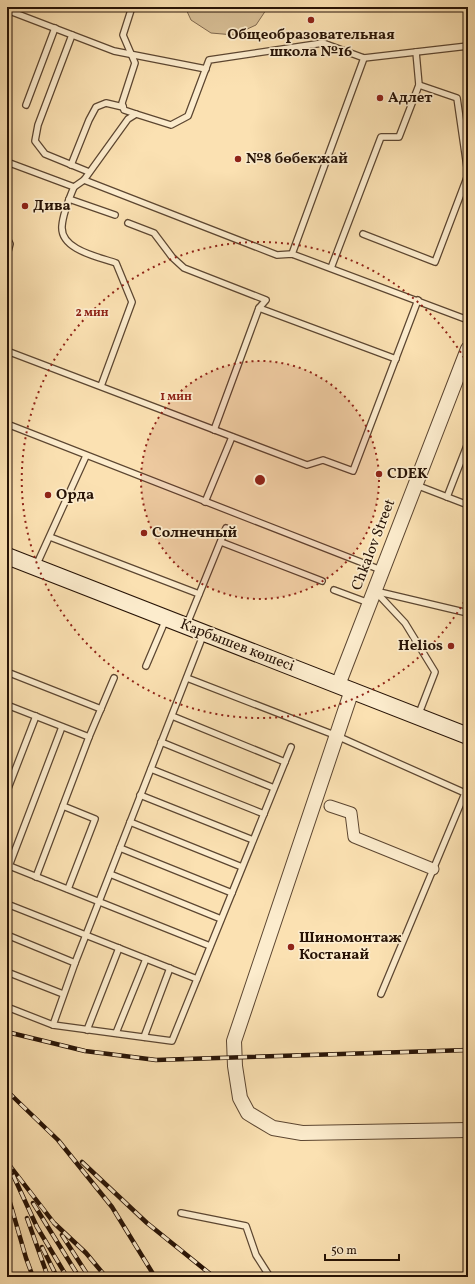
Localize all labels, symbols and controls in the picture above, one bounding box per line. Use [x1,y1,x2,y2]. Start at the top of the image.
marker: Общеобразовательная школа №16 [306,15,316,25]
place label: Общеобразовательная школа №16 [227,25,395,63]
place label: Адлет [388,88,433,109]
marker: Адлет [375,93,385,103]
place label: №8 бөбекжай [246,149,348,170]
marker: №8 бөбекжай [233,154,243,164]
place label: Дива [33,196,71,217]
marker: Дива [20,201,30,211]
text: 2 мин [75,305,109,321]
text: 1 мин [160,389,192,405]
place label: CDEK [387,464,428,485]
marker: CDEK [374,469,384,479]
centre of rings [253,473,267,487]
place label: Орда [56,485,94,506]
marker: Орда [43,490,53,500]
street label: Chkalov Street [347,496,401,594]
place label: Солнечный [152,523,237,544]
marker: Солнечный [139,528,149,538]
street label: Карбышев көшесі [177,615,297,677]
place label: Helios [398,636,443,657]
marker: Helios [446,641,456,651]
place label: Шиномонтаж Костанай [299,928,402,966]
marker: Шиномонтаж Костанай [286,942,296,952]
scale bar [325,1236,399,1262]
text: 50 m [331,1243,357,1259]

